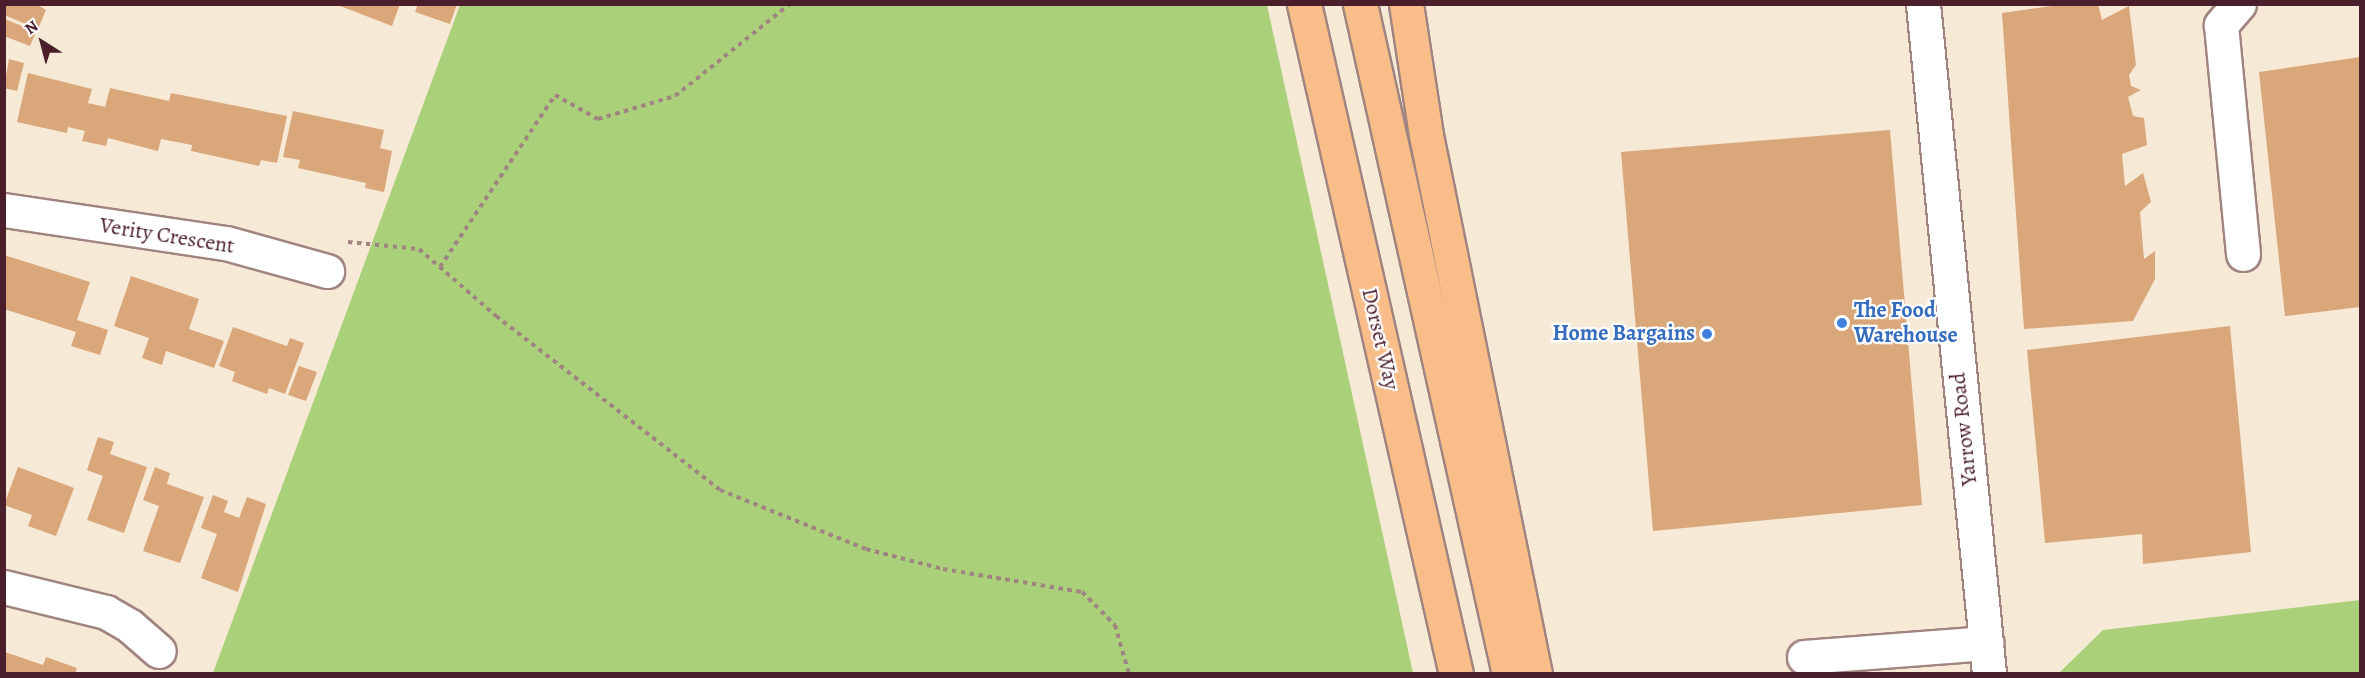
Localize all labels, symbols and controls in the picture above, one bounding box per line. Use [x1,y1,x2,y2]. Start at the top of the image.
north arrow [12,12,72,72]
text: N [20,15,43,40]
street label: Verity Crescent [98,212,236,260]
street label: Dorset Way [1355,286,1405,392]
place label: The Food Warehouse [1854,297,1958,348]
marker: The Food Warehouse [1835,316,1849,330]
place label: Home Bargains [1552,321,1695,347]
marker: Home Bargains [1700,327,1714,341]
street label: Yarrow Road [1945,371,1983,487]

